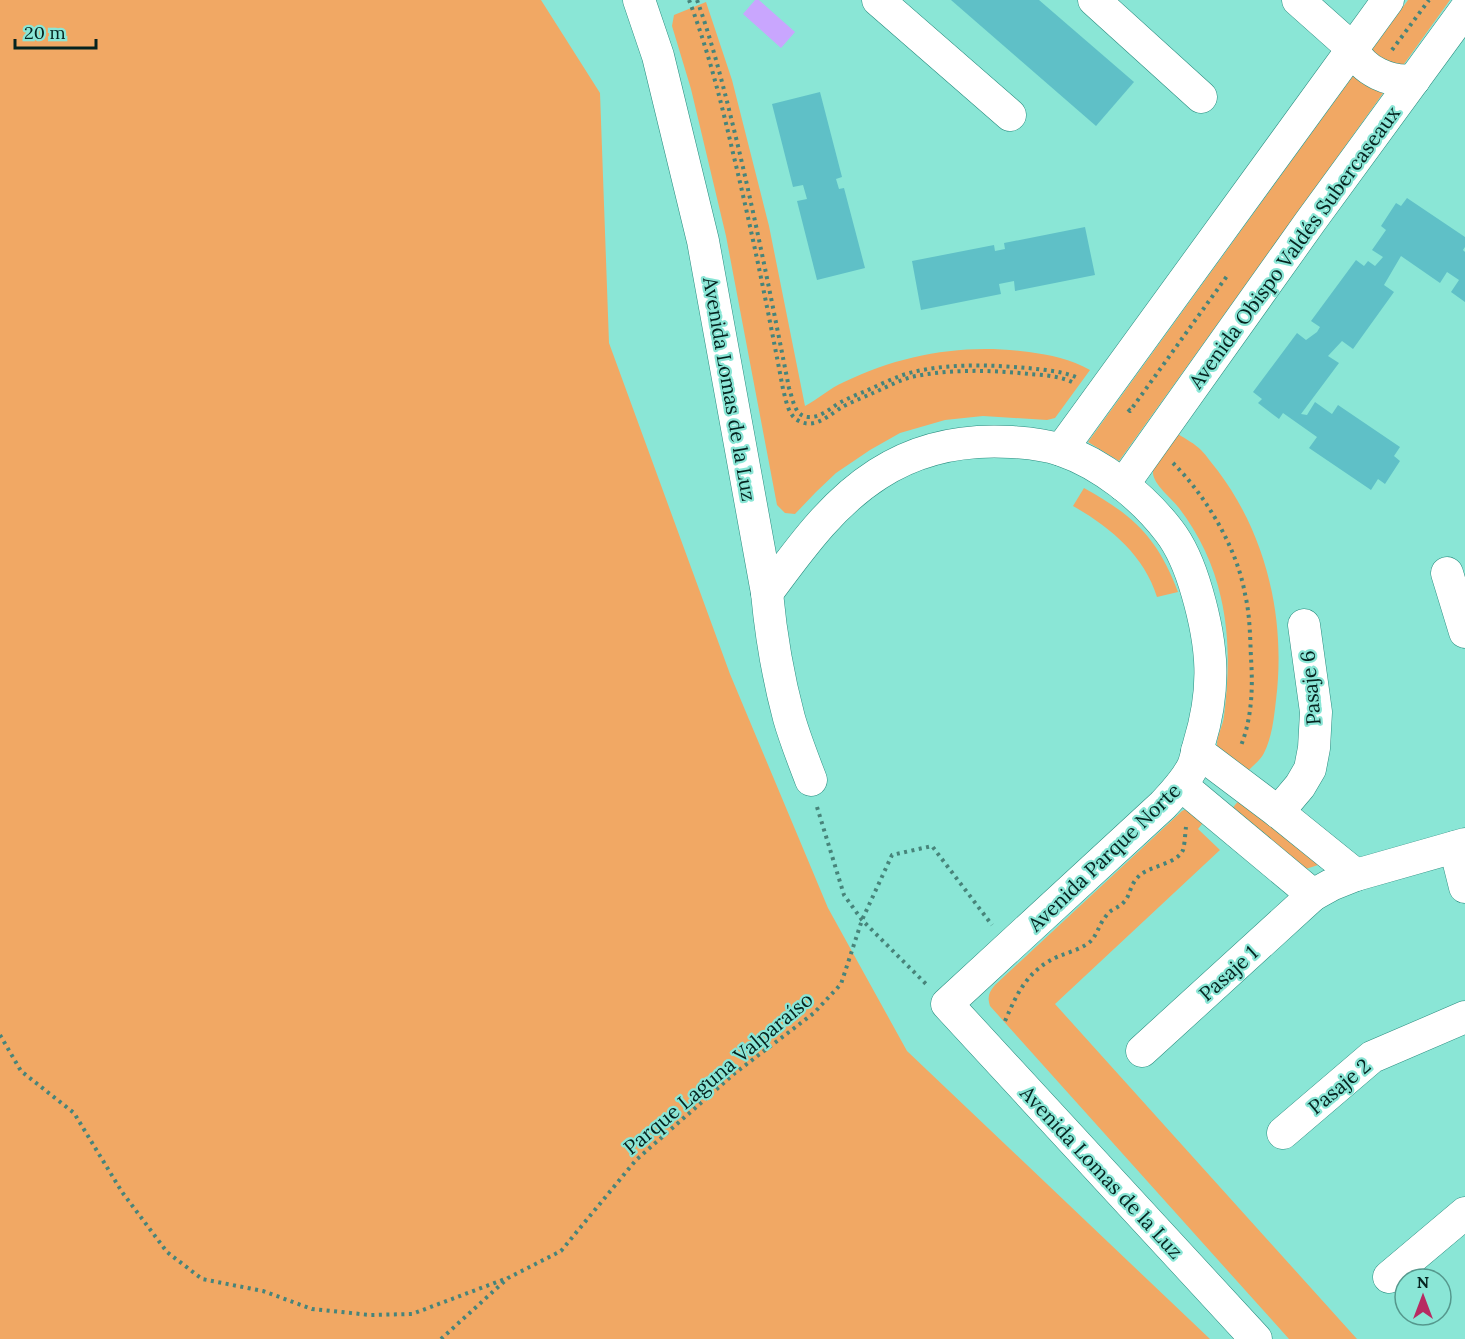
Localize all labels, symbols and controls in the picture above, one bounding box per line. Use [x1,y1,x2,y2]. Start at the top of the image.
scale bar [15,12,96,50]
text: 20 m [24,21,66,44]
street label: Avenida Obispo Valdés Subercaseaux [1182,101,1405,394]
street label: Avenida Lomas de la Luz [698,274,762,503]
street label: Pasaje 6 [1294,650,1326,726]
street label: Avenida Parque Norte [1022,777,1186,937]
street label: Pasaje 1 [1193,940,1263,1006]
street label: Parque Laguna Valparaíso [618,986,818,1160]
street label: Pasaje 2 [1303,1053,1375,1119]
street label: Avenida Lomas de la Luz [1015,1080,1189,1264]
north arrow [1393,1267,1453,1327]
text: N [1417,1272,1429,1292]

